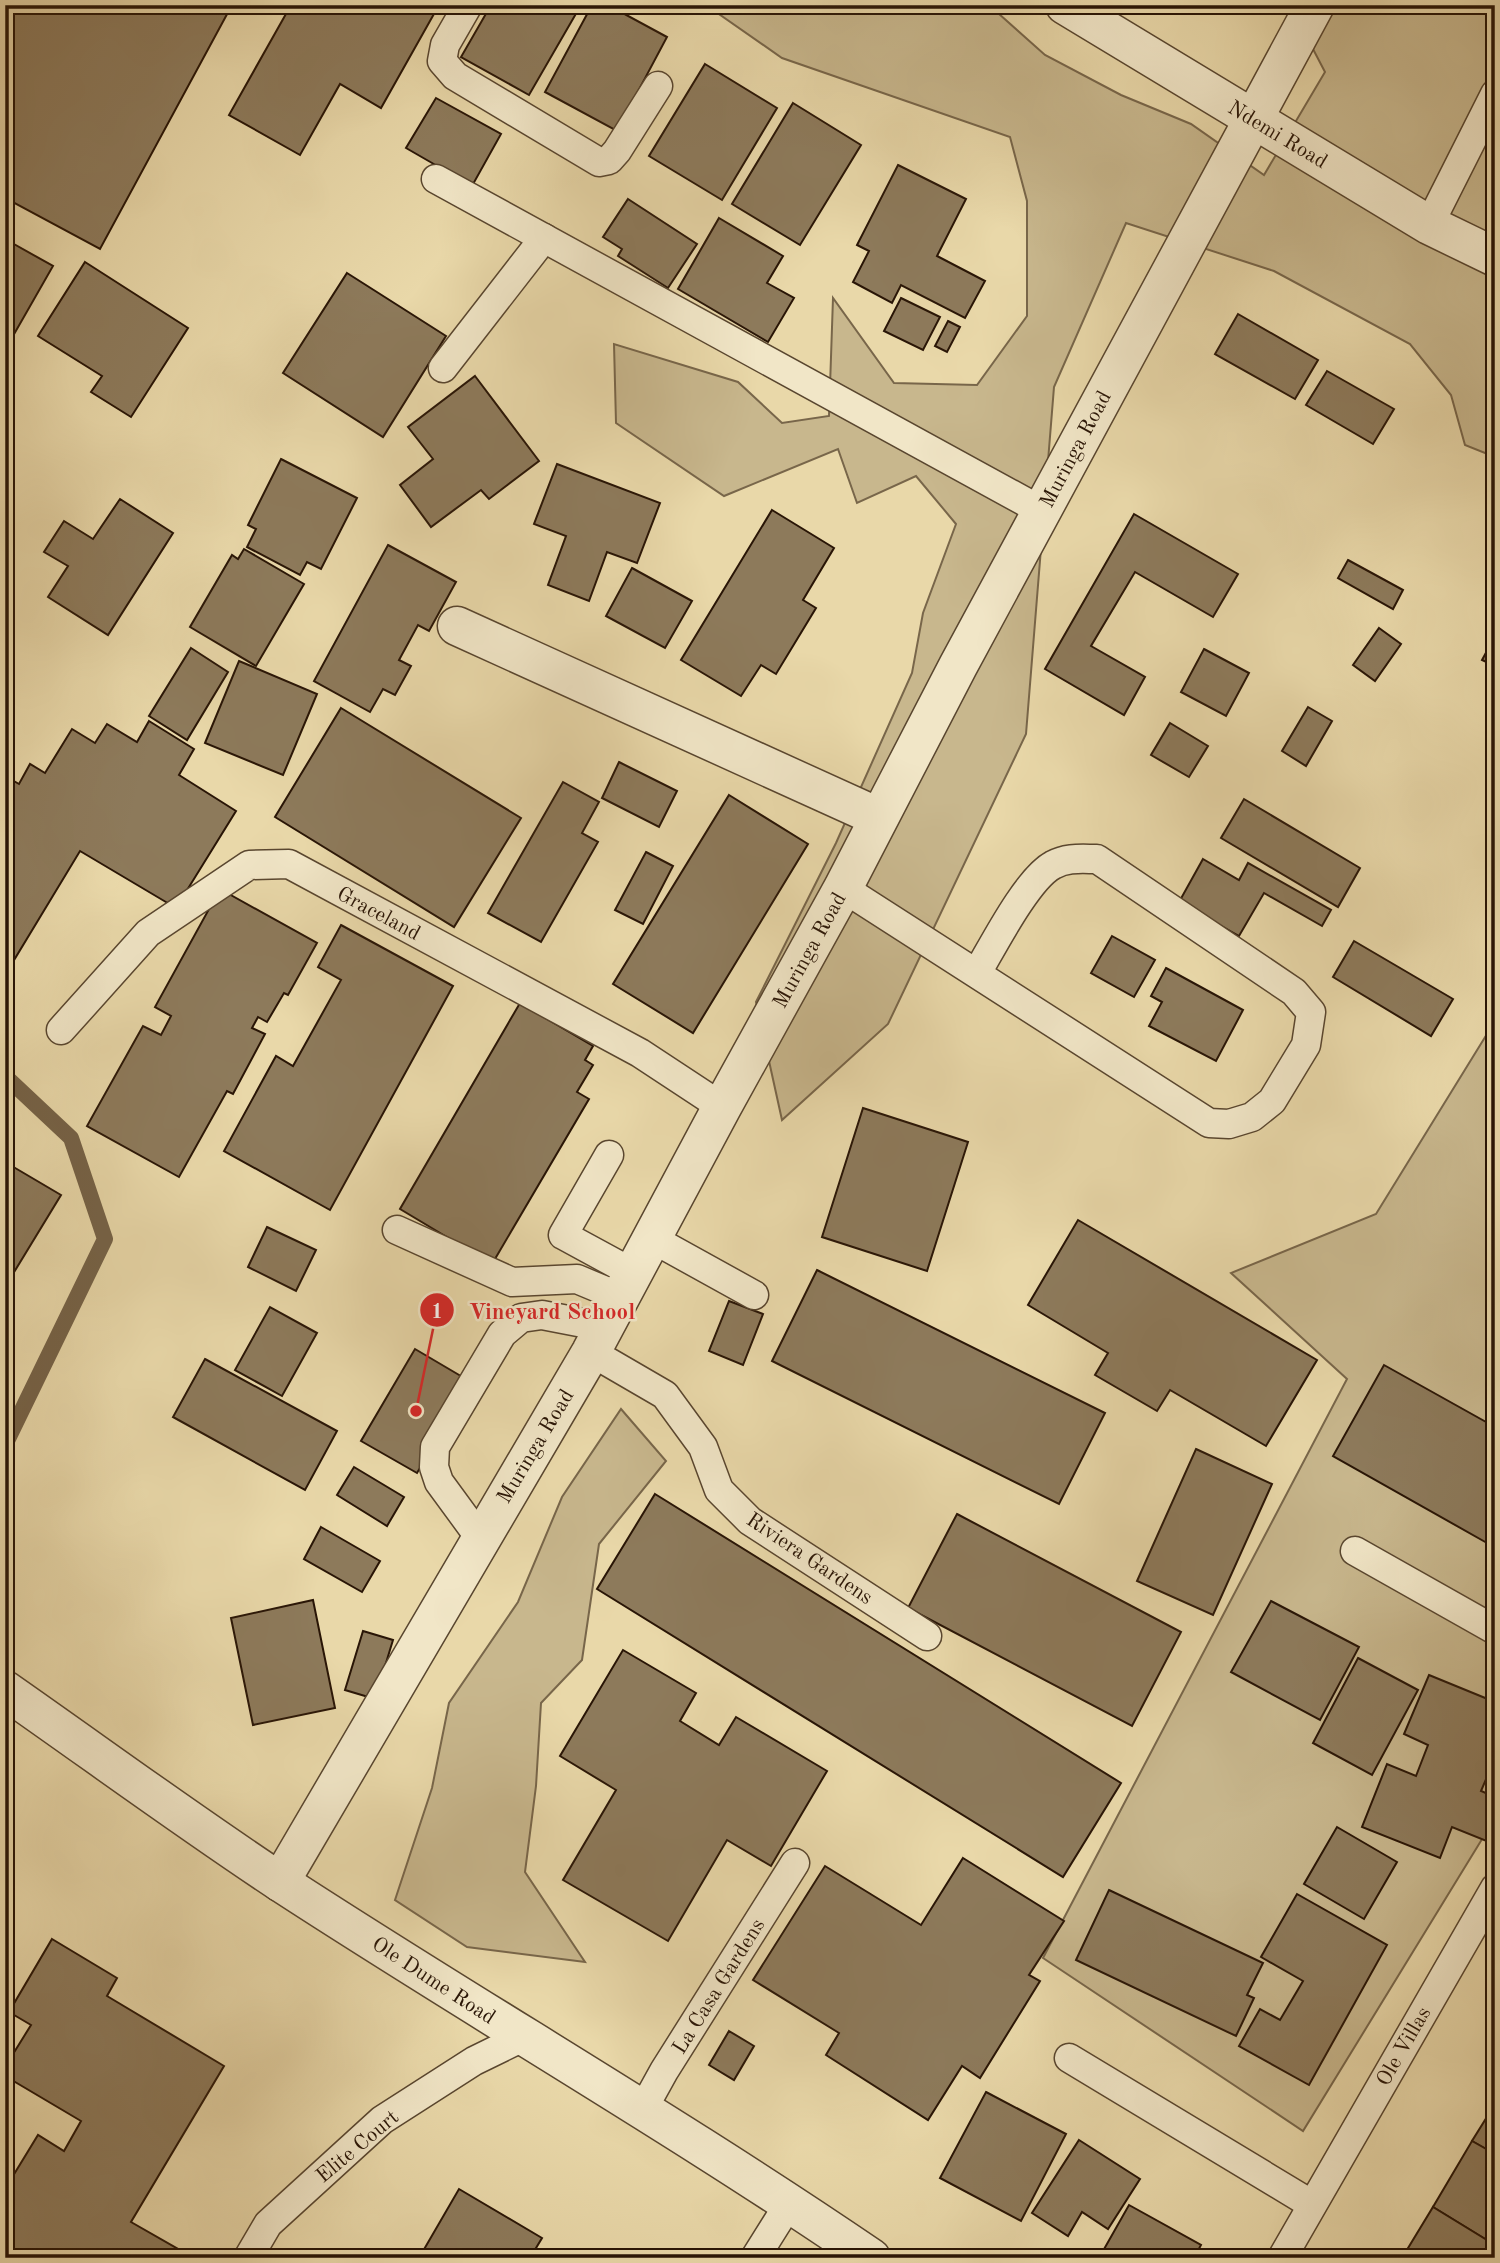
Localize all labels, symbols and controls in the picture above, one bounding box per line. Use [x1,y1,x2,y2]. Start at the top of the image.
street label: Ndemi Road [1224,97,1331,173]
street label: Muringa Road [1037,388,1116,512]
street label: Graceland [333,884,424,945]
street label: Muringa Road [770,889,851,1012]
callout: Vineyard School [419,1288,649,1332]
text: Vineyard School [469,1301,635,1324]
text: 1 [431,1302,443,1323]
street label: Muringa Road [494,1386,578,1507]
street label: Riviera Gardens [742,1509,876,1609]
street label: La Casa Gardens [669,1915,769,2058]
street label: Ole Dume Road [368,1934,499,2029]
street label: Ole Villas [1373,2004,1435,2090]
street label: Elite Court [313,2107,403,2187]

